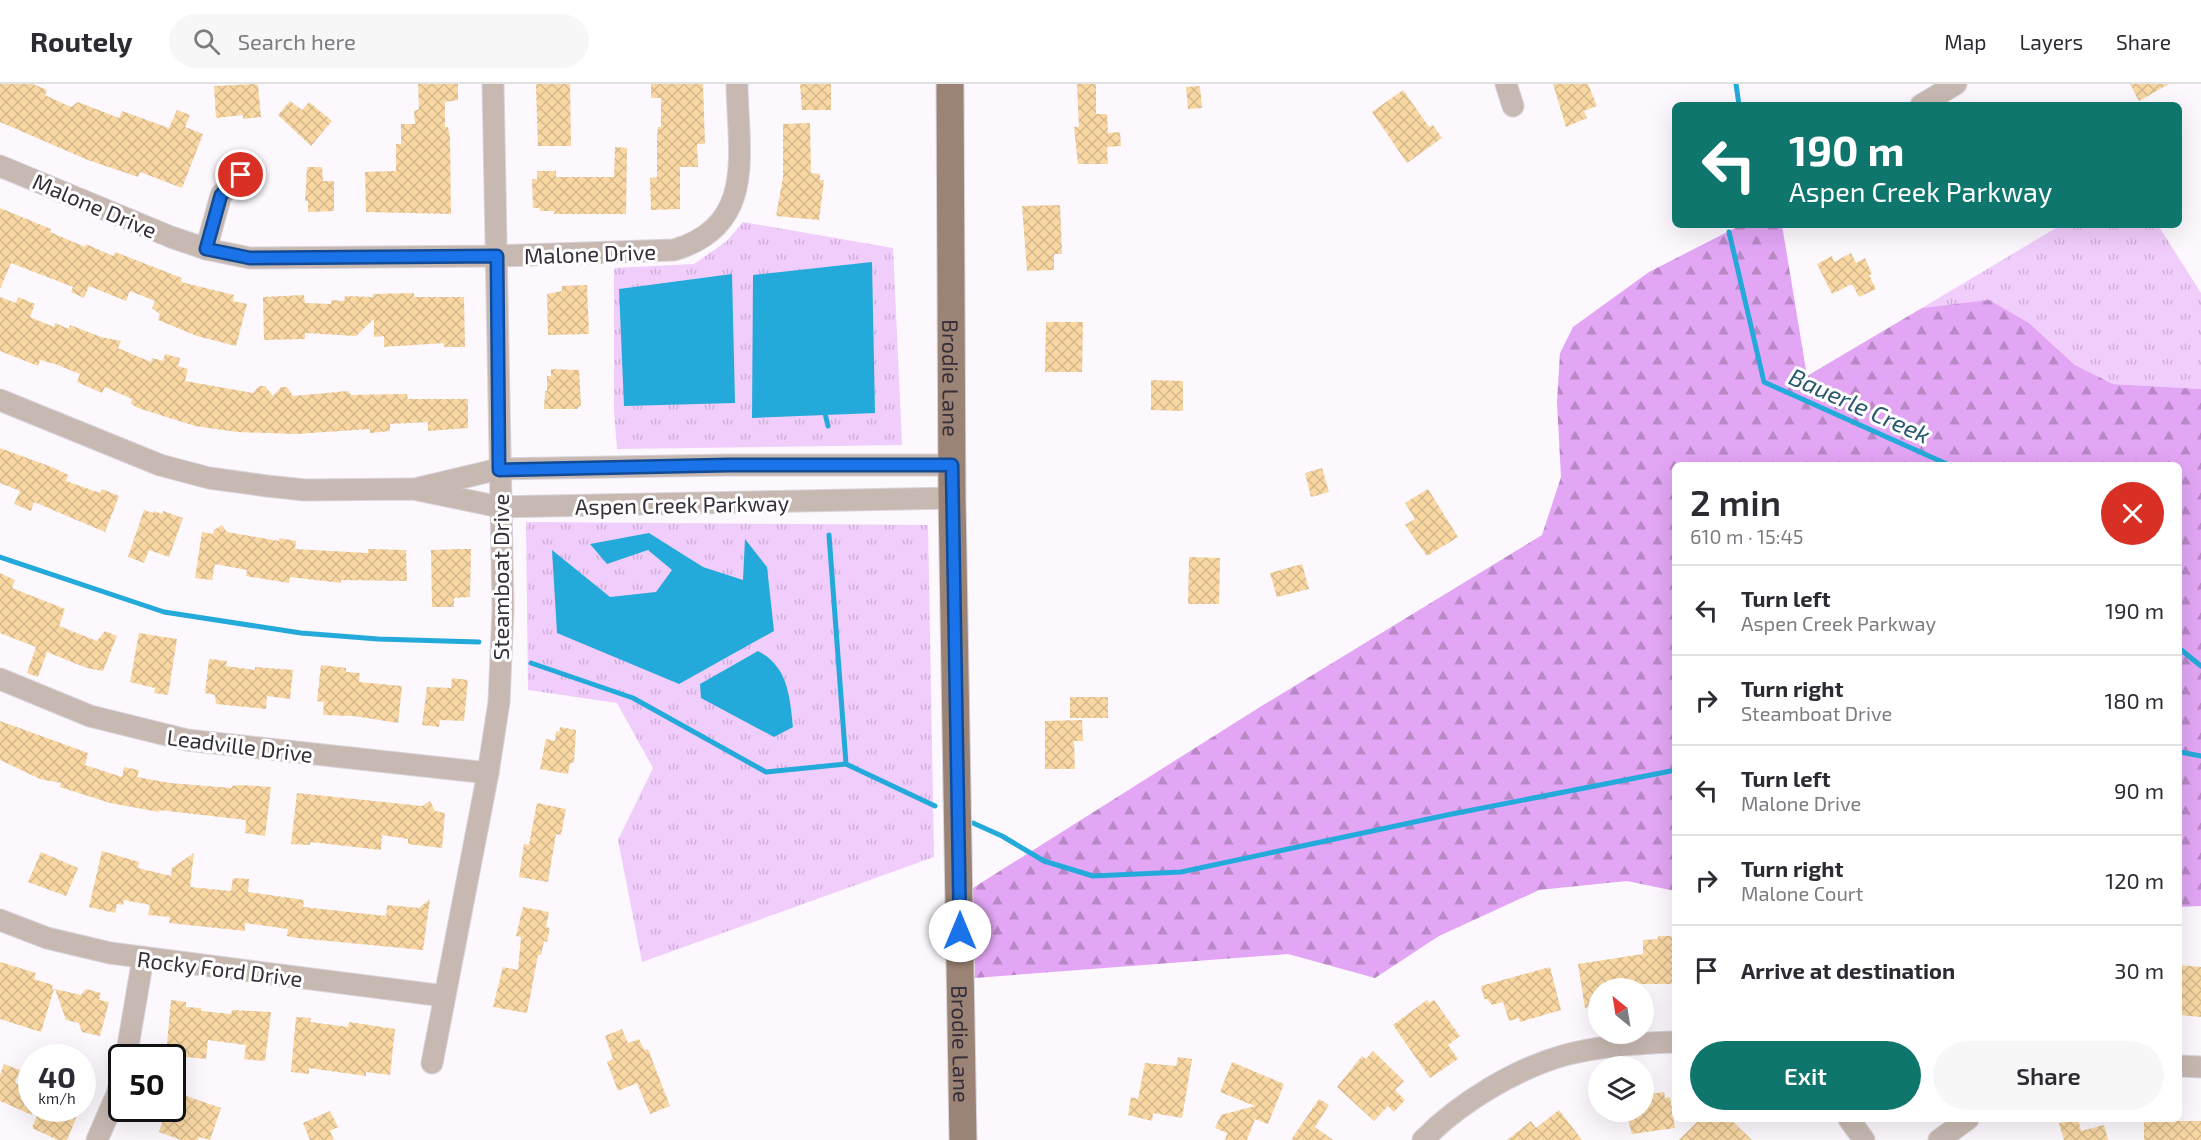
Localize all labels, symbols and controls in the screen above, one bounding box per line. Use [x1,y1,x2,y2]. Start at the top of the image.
search box [169,14,589,68]
text: Routely [30,24,133,58]
icon: search [190,25,223,58]
text: Search here [238,28,356,54]
text: Map [1944,29,1986,54]
text: Layers [2019,29,2083,54]
text: Share [2116,29,2171,54]
text: 190 m [1789,124,1905,174]
icon: left [1690,126,1768,204]
pin [215,149,266,200]
icon: arrive [224,158,257,191]
street label: Malone Drive [29,167,161,243]
text: Aspen Creek Parkway [1789,175,2052,207]
street label: Malone Drive [524,238,656,268]
street label: Brodie Lane [938,319,965,437]
water label: Bauerle Creek [1785,361,1935,449]
text: 2 min [1690,480,1781,523]
button: close [2101,482,2164,545]
street label: Aspen Creek Parkway [575,489,790,519]
street label: Steamboat Drive [487,494,513,660]
text: 610 m · 15:45 [1690,524,1804,548]
text: Turn left [1741,585,1830,611]
icon: left [1690,594,1723,627]
text: 190 m [2105,597,2164,623]
text: Aspen Creek Parkway [1741,611,1936,635]
text: Turn right [1741,675,1843,701]
icon: right [1690,684,1723,717]
text: 180 m [2104,687,2164,713]
text: Steamboat Drive [1741,701,1892,725]
street label: Leadville Drive [166,723,314,767]
text: Turn left [1741,765,1830,791]
icon: left [1690,774,1723,807]
text: 90 m [2114,777,2164,803]
text: Malone Drive [1741,791,1861,815]
text: Turn right [1741,855,1843,881]
icon: right [1690,864,1723,897]
text: 120 m [2105,867,2164,893]
text: Malone Court [1741,881,1863,905]
position arrow [928,899,992,963]
street label: Rocky Ford Drive [136,945,304,991]
icon: arrive [1690,954,1723,987]
text: Arrive at destination [1741,957,1955,983]
text: 30 m [2114,957,2164,983]
north arrow [1588,978,1654,1044]
map controls [1588,978,1654,1122]
street label: Brodie Lane [947,985,975,1103]
button: Exit [1690,1041,1921,1110]
button: Share [1933,1041,2164,1110]
speed limit sign: 50 [108,1044,186,1122]
button: layers [1588,1056,1654,1122]
text: 40 [38,1058,76,1094]
text: km/h [38,1089,76,1107]

